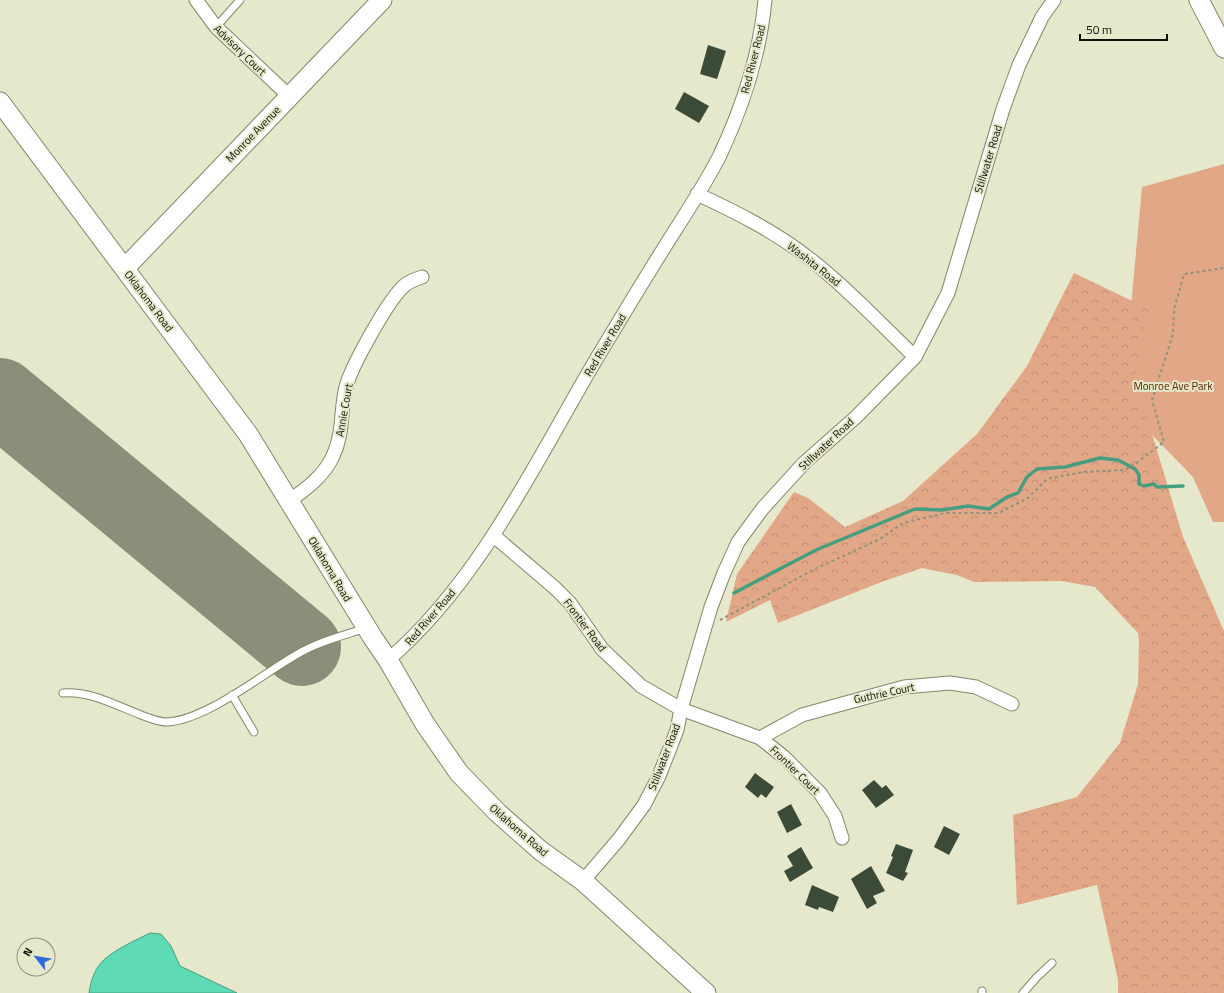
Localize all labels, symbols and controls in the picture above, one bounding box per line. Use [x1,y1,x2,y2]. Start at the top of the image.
scale bar [1080,16,1167,42]
text: 50 m [1086,20,1112,39]
street label: Advisory Court [210,21,270,79]
street label: Red River Road [737,23,769,95]
street label: Monroe Avenue [222,102,284,166]
street label: Stillwater Road [970,123,1006,195]
street label: Washita Road [784,238,844,290]
street label: Oklahoma Road [121,267,178,335]
street label: Red River Road [580,311,630,379]
park label: Monroe Ave Park [1134,378,1213,394]
street label: Annie Court [331,382,357,438]
street label: Stillwater Road [795,414,857,474]
street label: Oklahoma Road [304,533,356,605]
street label: Red River Road [401,585,459,649]
street label: Frontier Road [560,595,610,655]
street label: Guthrie Court [852,679,916,707]
street label: Stillwater Road [644,721,684,793]
street label: Frontier Court [766,742,824,798]
street label: Oklahoma Road [486,800,552,860]
north arrow [16,937,56,977]
text: N [19,944,36,959]

